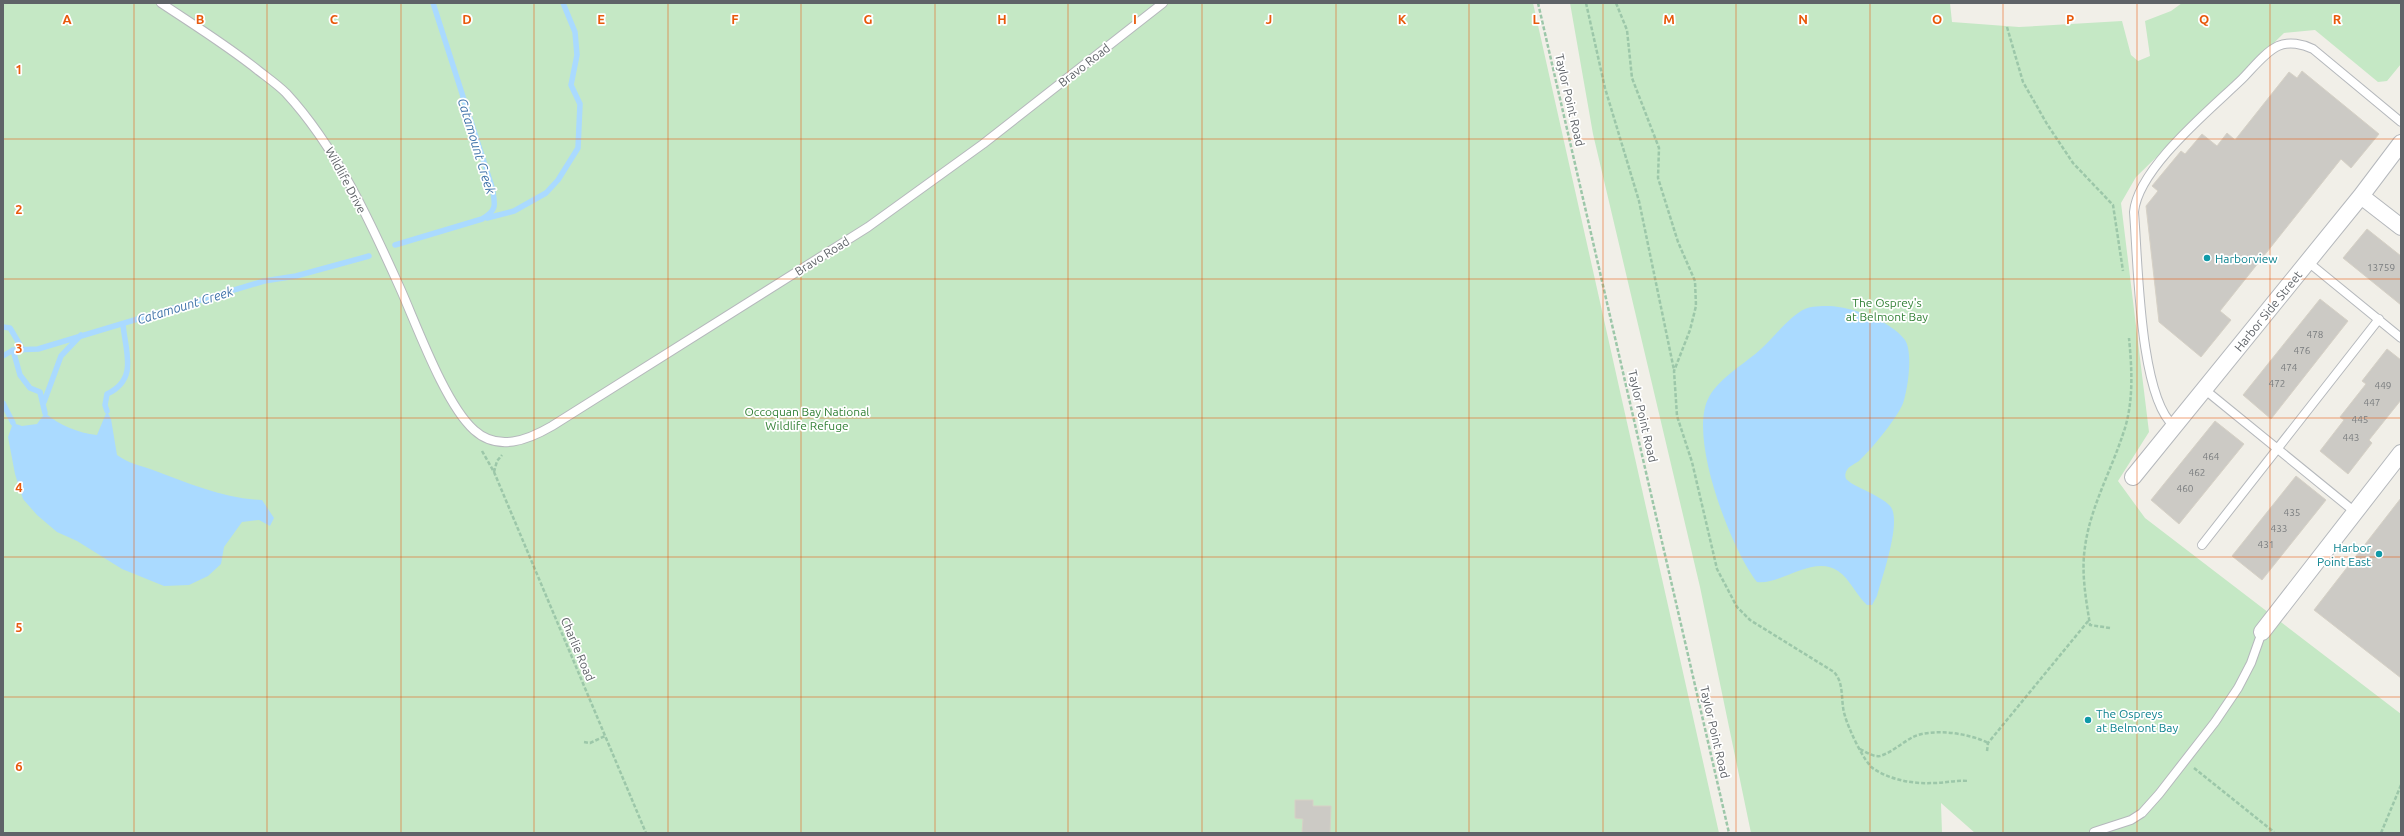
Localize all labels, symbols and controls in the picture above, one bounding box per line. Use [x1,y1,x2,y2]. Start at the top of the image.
text: A [62,12,72,26]
text: B [196,12,205,26]
text: C [330,12,339,26]
text: D [462,12,472,26]
text: E [597,12,605,26]
text: F [731,12,739,26]
text: G [864,12,873,26]
text: H [997,12,1007,26]
text: I [1133,12,1137,26]
text: J [1266,12,1272,26]
text: K [1398,12,1407,26]
text: L [1532,12,1540,26]
text: M [1663,12,1675,26]
text: N [1798,12,1808,26]
text: O [1932,12,1942,26]
text: P [2066,12,2074,26]
text: Q [2199,12,2209,26]
text: R [2333,12,2342,26]
street label: Bravo Road [1056,41,1112,89]
street label: Taylor Point Road [1553,52,1587,148]
text: 1 [15,62,23,76]
water label: Catamount Creek [456,96,498,196]
street label: Wildlife Drive [323,145,369,215]
text: 2 [15,202,23,216]
street label: Bravo Road [792,234,852,278]
place label: Harborview [2215,252,2278,265]
marker: Harborview [2202,253,2212,263]
house number: 13759 [2367,262,2395,273]
street label: Harbor Side Street [2232,268,2305,354]
water label: Catamount Creek [135,284,235,326]
park label: The Osprey's at Belmont Bay [1846,296,1928,323]
house number: 478 [2307,329,2324,340]
text: 3 [15,341,23,355]
house number: 476 [2294,345,2311,356]
house number: 474 [2281,362,2298,373]
street label: Taylor Point Road [1626,368,1660,464]
house number: 472 [2269,378,2285,389]
house number: 449 [2375,380,2391,391]
house number: 447 [2364,397,2380,408]
park label: Occoquan Bay National Wildlife Refuge [745,405,869,432]
house number: 445 [2352,414,2368,425]
house number: 443 [2343,432,2359,443]
house number: 464 [2203,451,2220,462]
house number: 462 [2189,467,2205,478]
text: 4 [15,480,23,494]
house number: 460 [2177,483,2194,494]
house number: 435 [2284,507,2300,518]
house number: 433 [2271,523,2287,534]
house number: 431 [2258,539,2274,550]
place label: Harbor Point East [2317,541,2371,568]
marker: Harbor Point East [2374,549,2384,559]
street label: Charlie Road [559,615,597,683]
text: 5 [15,620,23,634]
street label: Taylor Point Road [1698,684,1732,780]
place label: The Ospreys at Belmont Bay [2096,707,2178,734]
marker: The Ospreys at Belmont Bay [2083,715,2093,725]
text: 6 [15,759,23,773]

